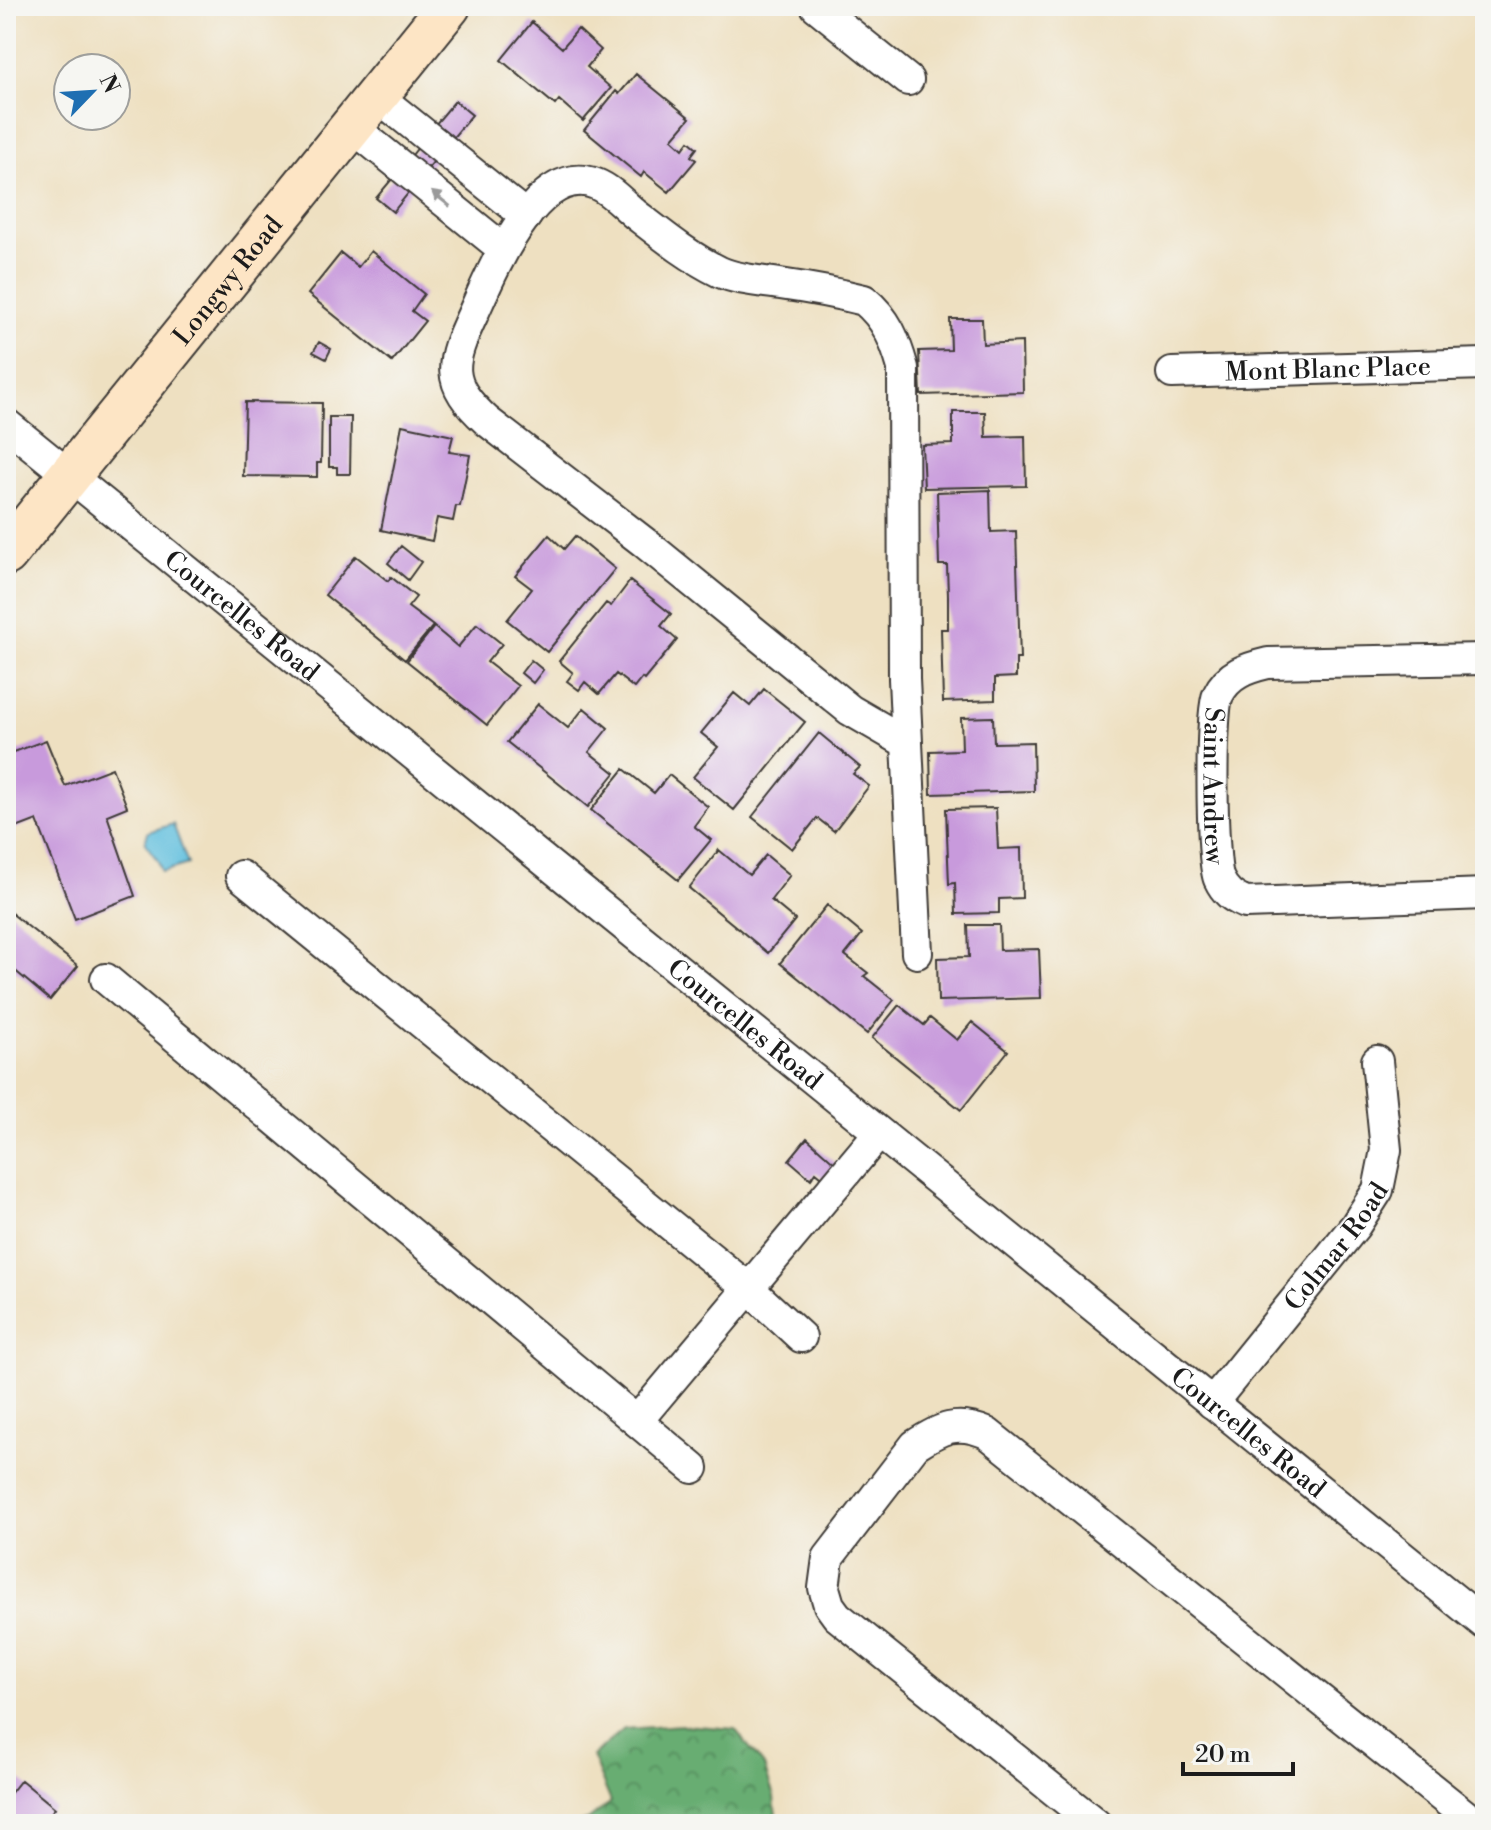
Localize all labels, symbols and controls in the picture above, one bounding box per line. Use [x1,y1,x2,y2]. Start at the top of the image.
north arrow [52,52,132,132]
text: N [93,71,125,98]
one-way arrow [431,191,452,208]
street label: Longwy Road [166,210,290,352]
street label: Mont Blanc Place [1225,351,1431,388]
street label: Courcelles Road [158,544,326,689]
street label: Saint Andrew [1195,706,1231,867]
street label: Courcelles Road [661,952,829,1097]
street label: Colmar Road [1278,1176,1396,1318]
street label: Courcelles Road [1164,1361,1332,1505]
scale bar [1183,1726,1293,1776]
text: 20 m [1195,1740,1251,1770]

